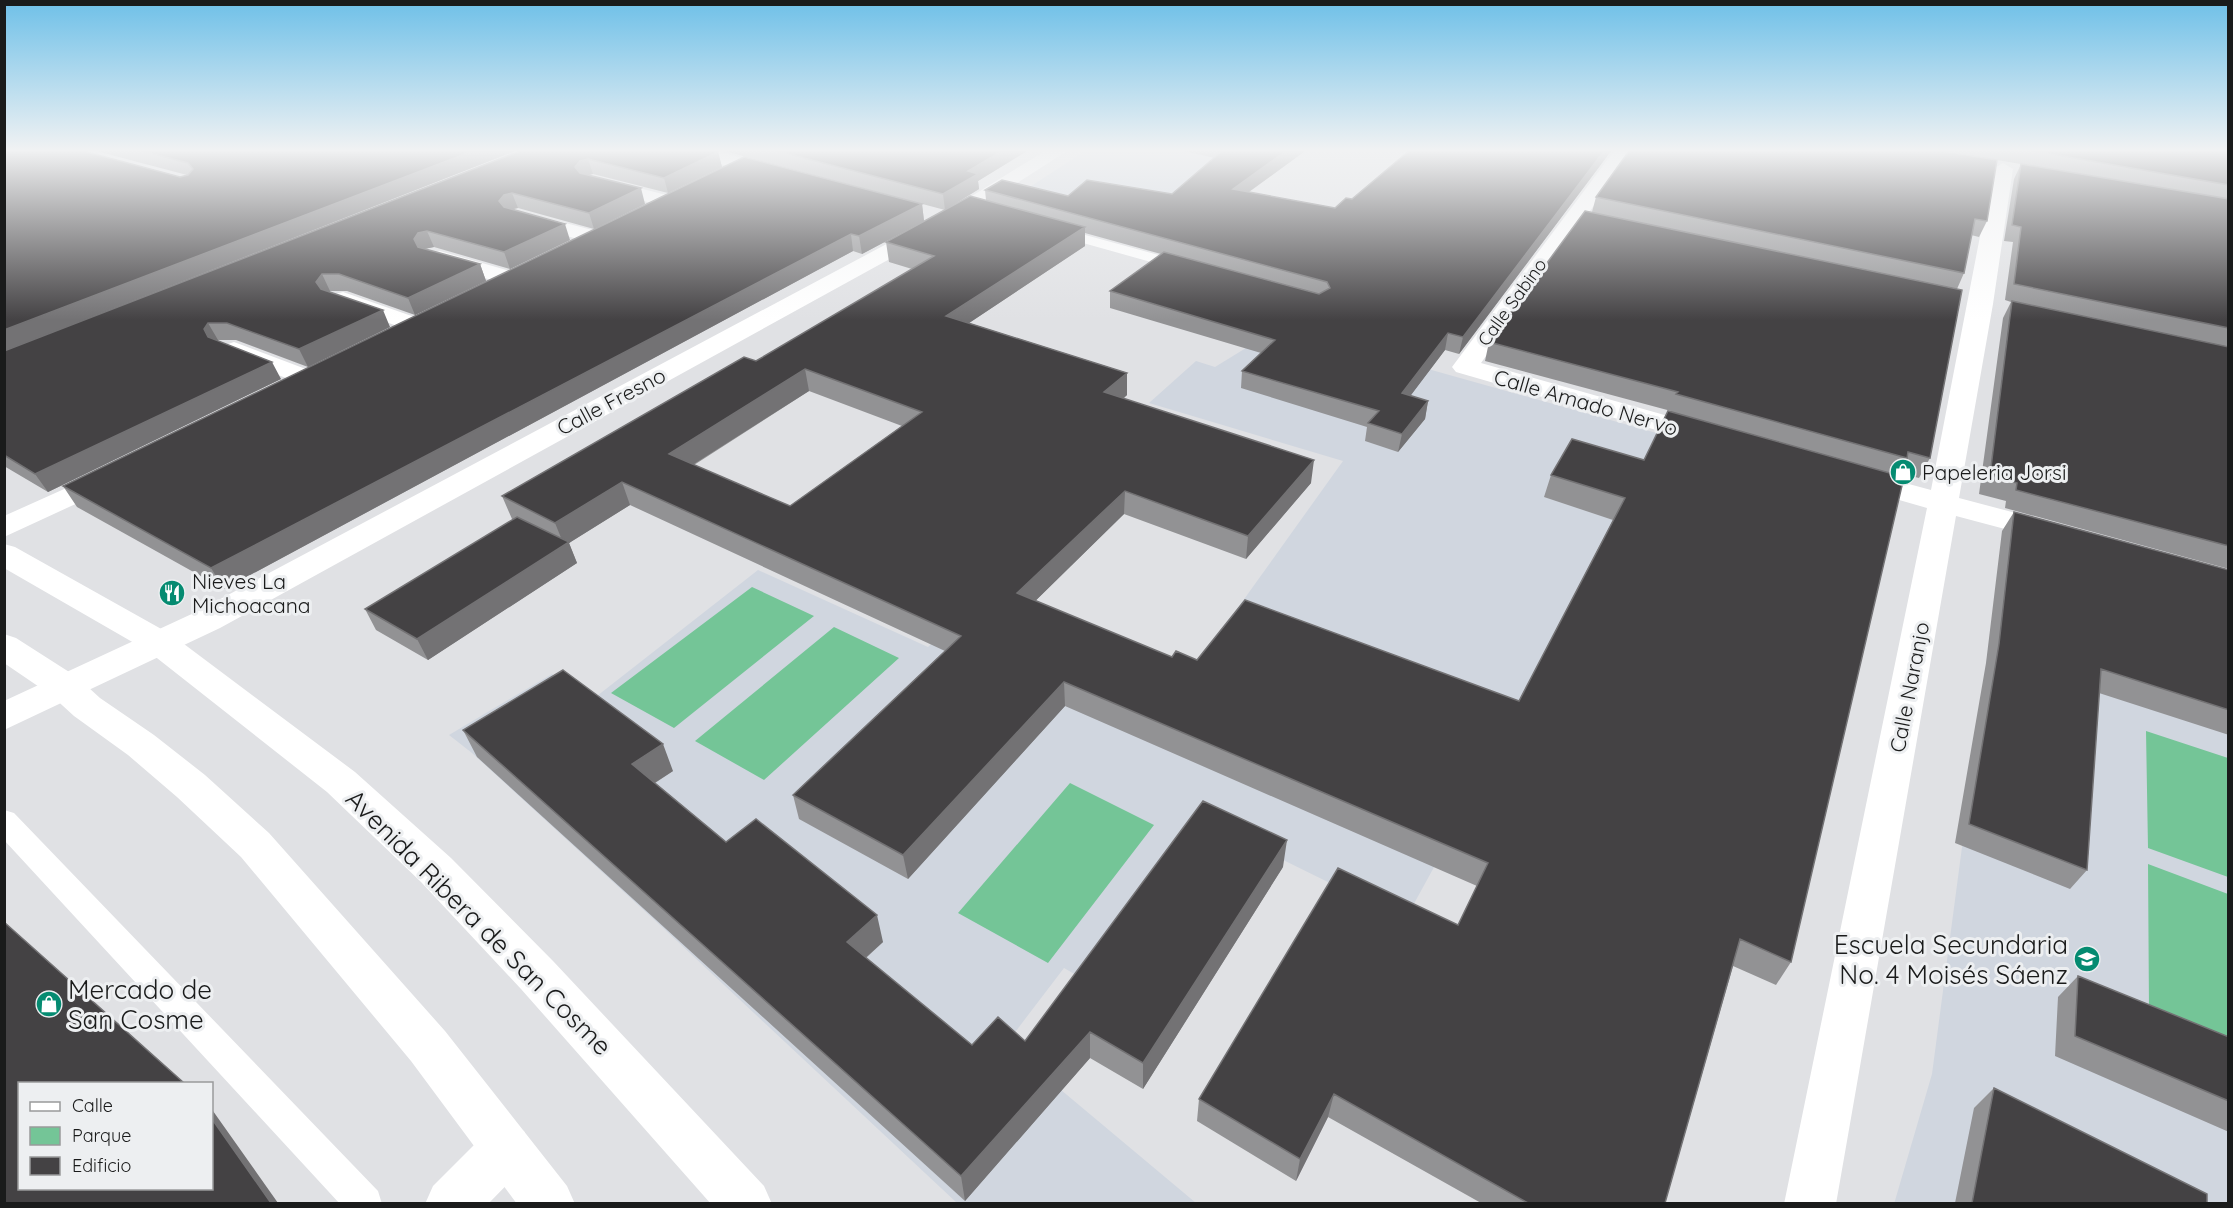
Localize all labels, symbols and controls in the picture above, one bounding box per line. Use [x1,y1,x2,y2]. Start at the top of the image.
street label: Calle Sabino [1472,254,1552,350]
street label: Calle Fresno [552,362,670,440]
street label: Calle Amado Nervo [1491,363,1681,441]
shop icon: Papeleria Jorsi [1888,457,1918,487]
place label: Papeleria Jorsi [1922,459,2066,485]
place label: Nieves La Michoacana [192,568,311,618]
restaurant icon: Nieves La Michoacana [157,578,187,608]
street label: Calle Naranjo [1884,619,1934,755]
street label: Avenida Ribera de San Cosme [339,782,619,1062]
place label: Escuela Secundaria No. 4 Moisés Sáenz [1834,928,2068,991]
school or university icon: Escuela Secundaria No. 4 Moisés Sáenz [2072,944,2102,974]
place label: Mercado de San Cosme [68,973,212,1036]
shop icon: Mercado de San Cosme [34,989,64,1019]
legend [18,1082,213,1190]
text: Calle [72,1094,113,1117]
text: Parque [72,1124,131,1147]
text: Edificio [72,1154,131,1177]

